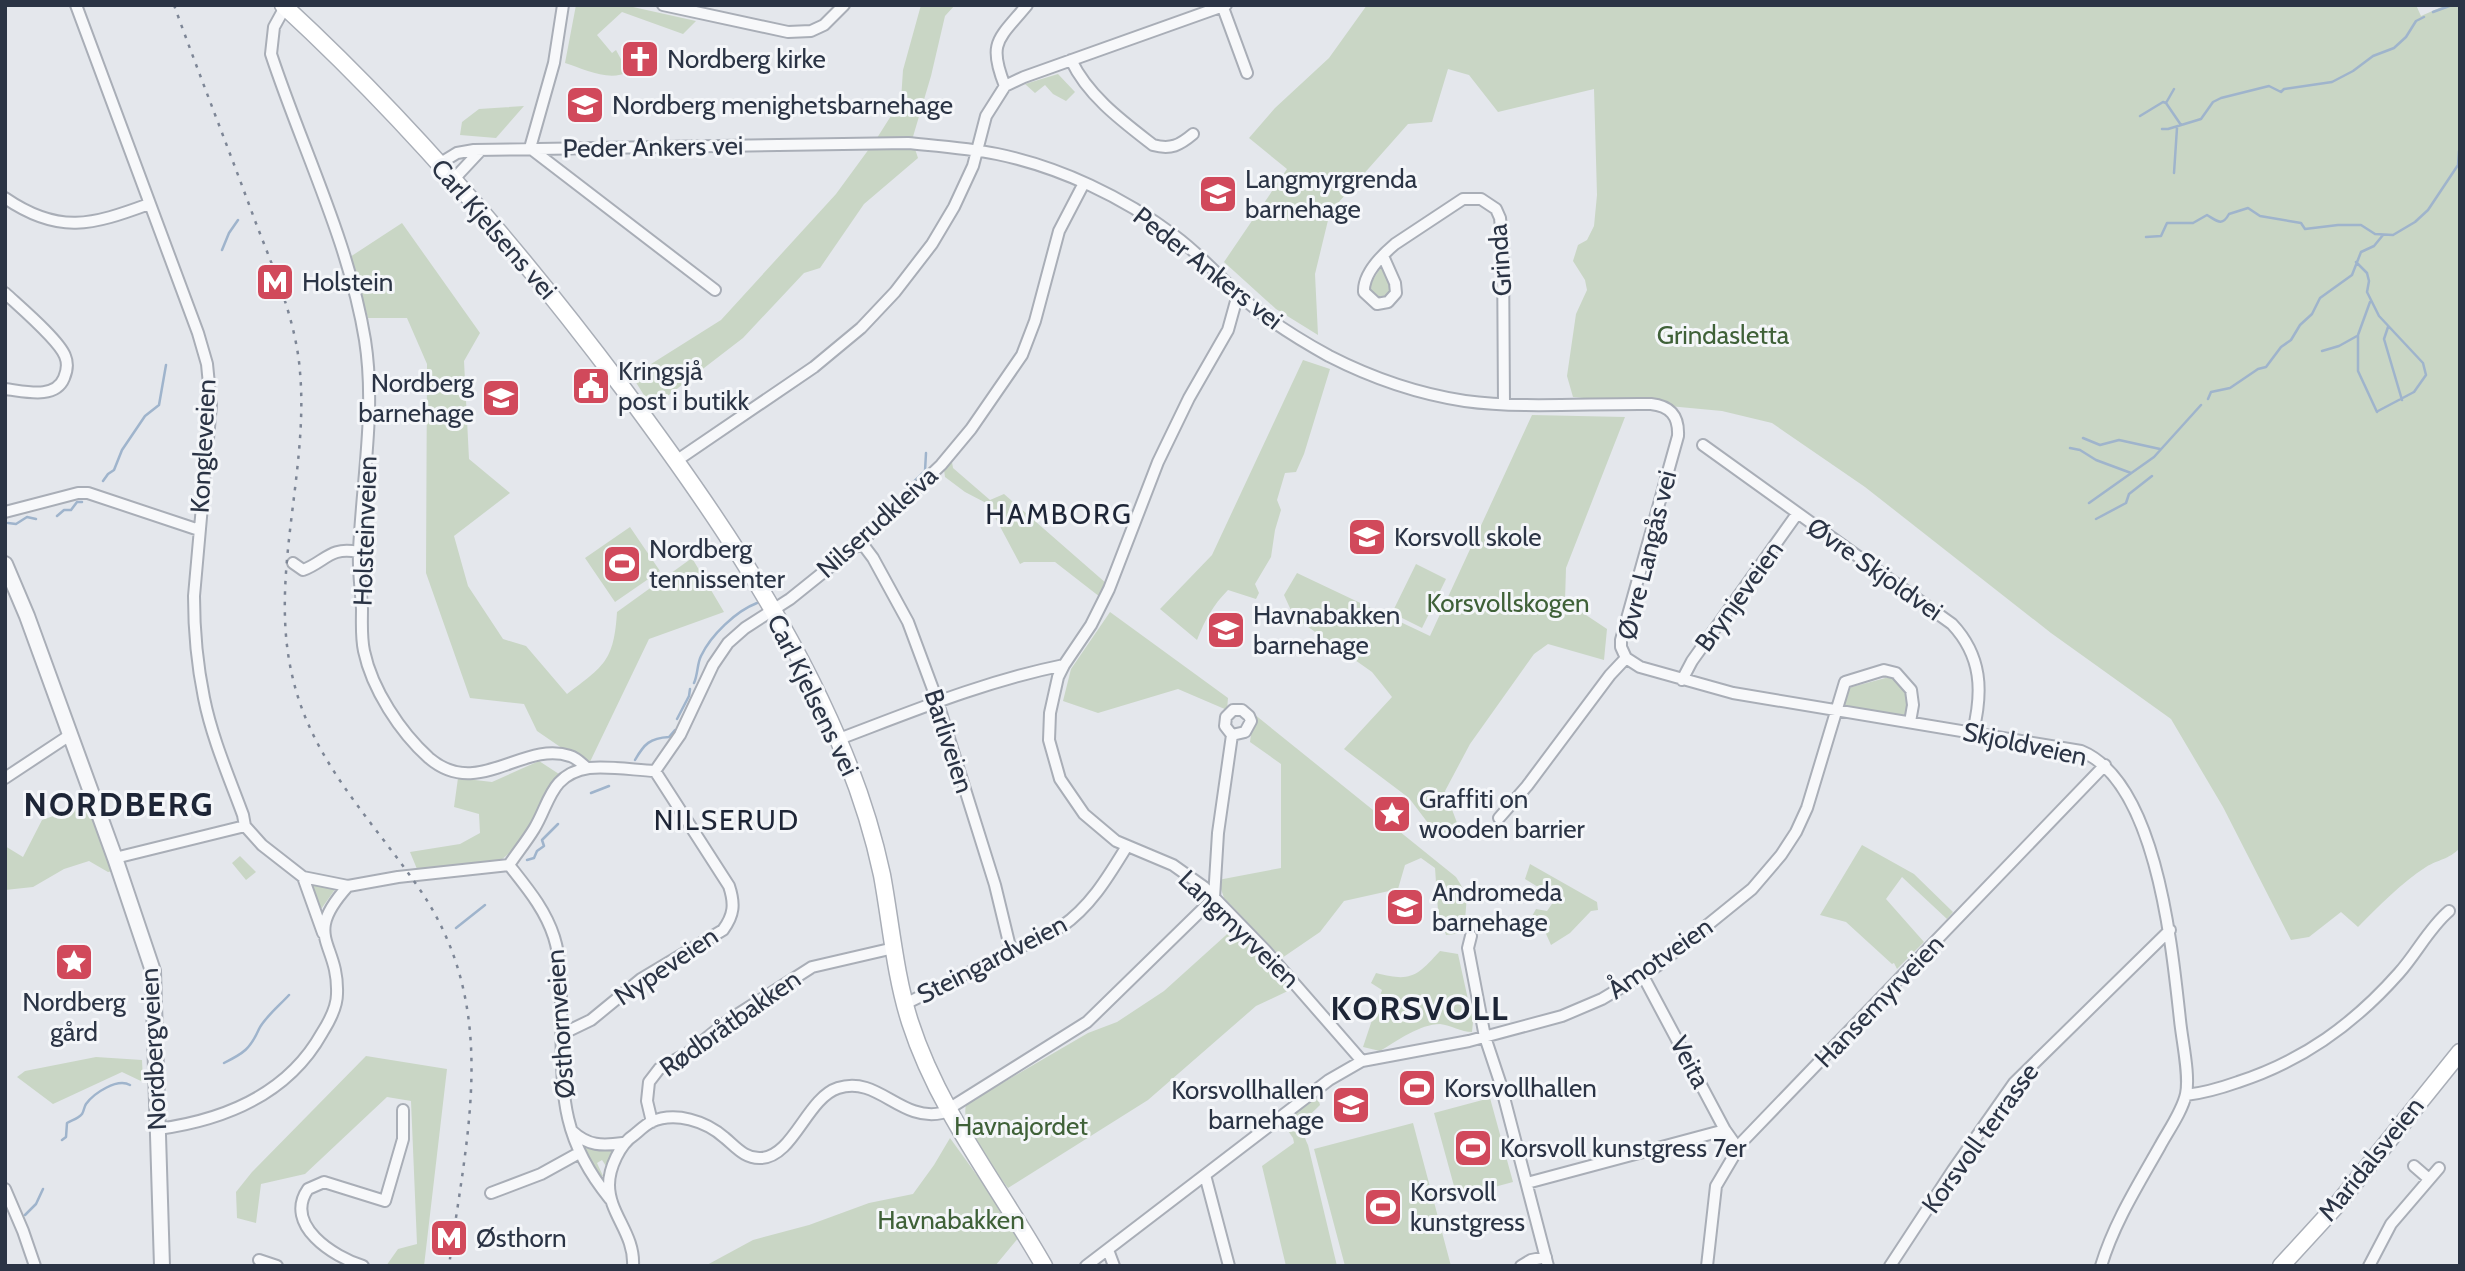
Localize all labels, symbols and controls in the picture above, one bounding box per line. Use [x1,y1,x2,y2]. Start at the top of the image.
church icon: Nordberg kirke [619,38,661,80]
place label: Nordberg kirke [667,43,826,75]
school or university icon: Nordberg menighetsbarnehage [564,84,606,126]
place label: Nordberg menighetsbarnehage [612,89,953,121]
street label: Peder Ankers vei [562,129,744,165]
street label: Carl Kjelsens vei [424,152,564,306]
place label: Langmyrgrenda barnehage [1245,163,1418,225]
school or university icon: Langmyrgrenda barnehage [1197,173,1239,215]
street label: Peder Ankers vei [1127,200,1289,336]
street label: Grinda [1481,222,1518,297]
metro station icon: Holstein [254,261,296,303]
place label: Holstein [302,266,393,298]
park label: Grindasletta [1657,319,1790,351]
place label: Kringsjå post i butikk [618,355,749,417]
public building icon: Kringsjå post i butikk [570,365,612,407]
place label: Nordberg barnehage [358,367,475,429]
school or university icon: Nordberg barnehage [480,377,522,419]
street label: Kongleveien [184,378,222,514]
street label: Holsteinveien [346,455,384,607]
street label: Nilserudkleiva [810,459,944,585]
street label: Øvre Langås vei [1611,467,1683,643]
district label: HAMBORG [985,497,1133,531]
street label: Øvre Skjoldvei [1801,511,1949,627]
school or university icon: Korsvoll skole [1346,516,1388,558]
place label: Korsvoll skole [1394,521,1542,553]
place label: Nordberg tennissenter [649,533,786,595]
street label: Brynjeveien [1688,534,1790,658]
sports icon: Nordberg tennissenter [601,543,643,585]
park label: Korsvollskogen [1426,587,1590,619]
place label: Havnabakken barnehage [1253,599,1400,661]
street label: Carl Kjelsens vei [760,609,866,781]
school or university icon: Havnabakken barnehage [1205,609,1247,651]
street label: Barliveien [917,685,981,797]
street label: Skjoldveien [1960,715,2090,773]
place label: Graffiti on wooden barrier [1419,783,1586,845]
district label: NORDBERG [24,784,214,824]
place icon: Graffiti on wooden barrier [1371,793,1413,835]
district label: NILSERUD [654,803,800,837]
street label: Langmyrveien [1172,863,1306,995]
place label: Andromeda barnehage [1432,876,1563,938]
school or university icon: Andromeda barnehage [1384,886,1426,928]
street label: Steingardveien [912,908,1072,1010]
street label: Åmotveien [1601,910,1719,1006]
street label: Nypeveien [608,920,724,1012]
street label: Hansemyrveien [1808,928,1950,1074]
place icon: Nordberg gård [53,941,95,983]
street label: Østhornveien [539,948,581,1100]
street label: Rødbråtbakken [653,963,807,1083]
street label: Nordbergveien [133,967,173,1131]
place label: Nordberg gård [22,986,127,1048]
district label: KORSVOLL [1331,988,1509,1028]
street label: Veita [1663,1030,1717,1094]
street label: Korsvoll terrasse [1915,1057,2045,1219]
sports icon: Korsvollhallen [1396,1067,1438,1109]
place label: Korsvollhallen [1444,1072,1597,1104]
place label: Korsvollhallen barnehage [1171,1074,1324,1136]
school or university icon: Korsvollhallen barnehage [1330,1084,1372,1126]
street label: Maridalsveien [2311,1091,2431,1227]
park label: Havnajordet [954,1110,1088,1142]
sports icon: Korsvoll kunstgress 7er [1452,1127,1494,1169]
place label: Korsvoll kunstgress 7er [1500,1132,1747,1164]
place label: Korsvoll kunstgress [1410,1176,1525,1238]
sports icon: Korsvoll kunstgress [1362,1186,1404,1228]
park label: Havnabakken [877,1204,1025,1236]
metro station icon: Østhorn [428,1217,470,1259]
place label: Østhorn [476,1222,567,1254]

